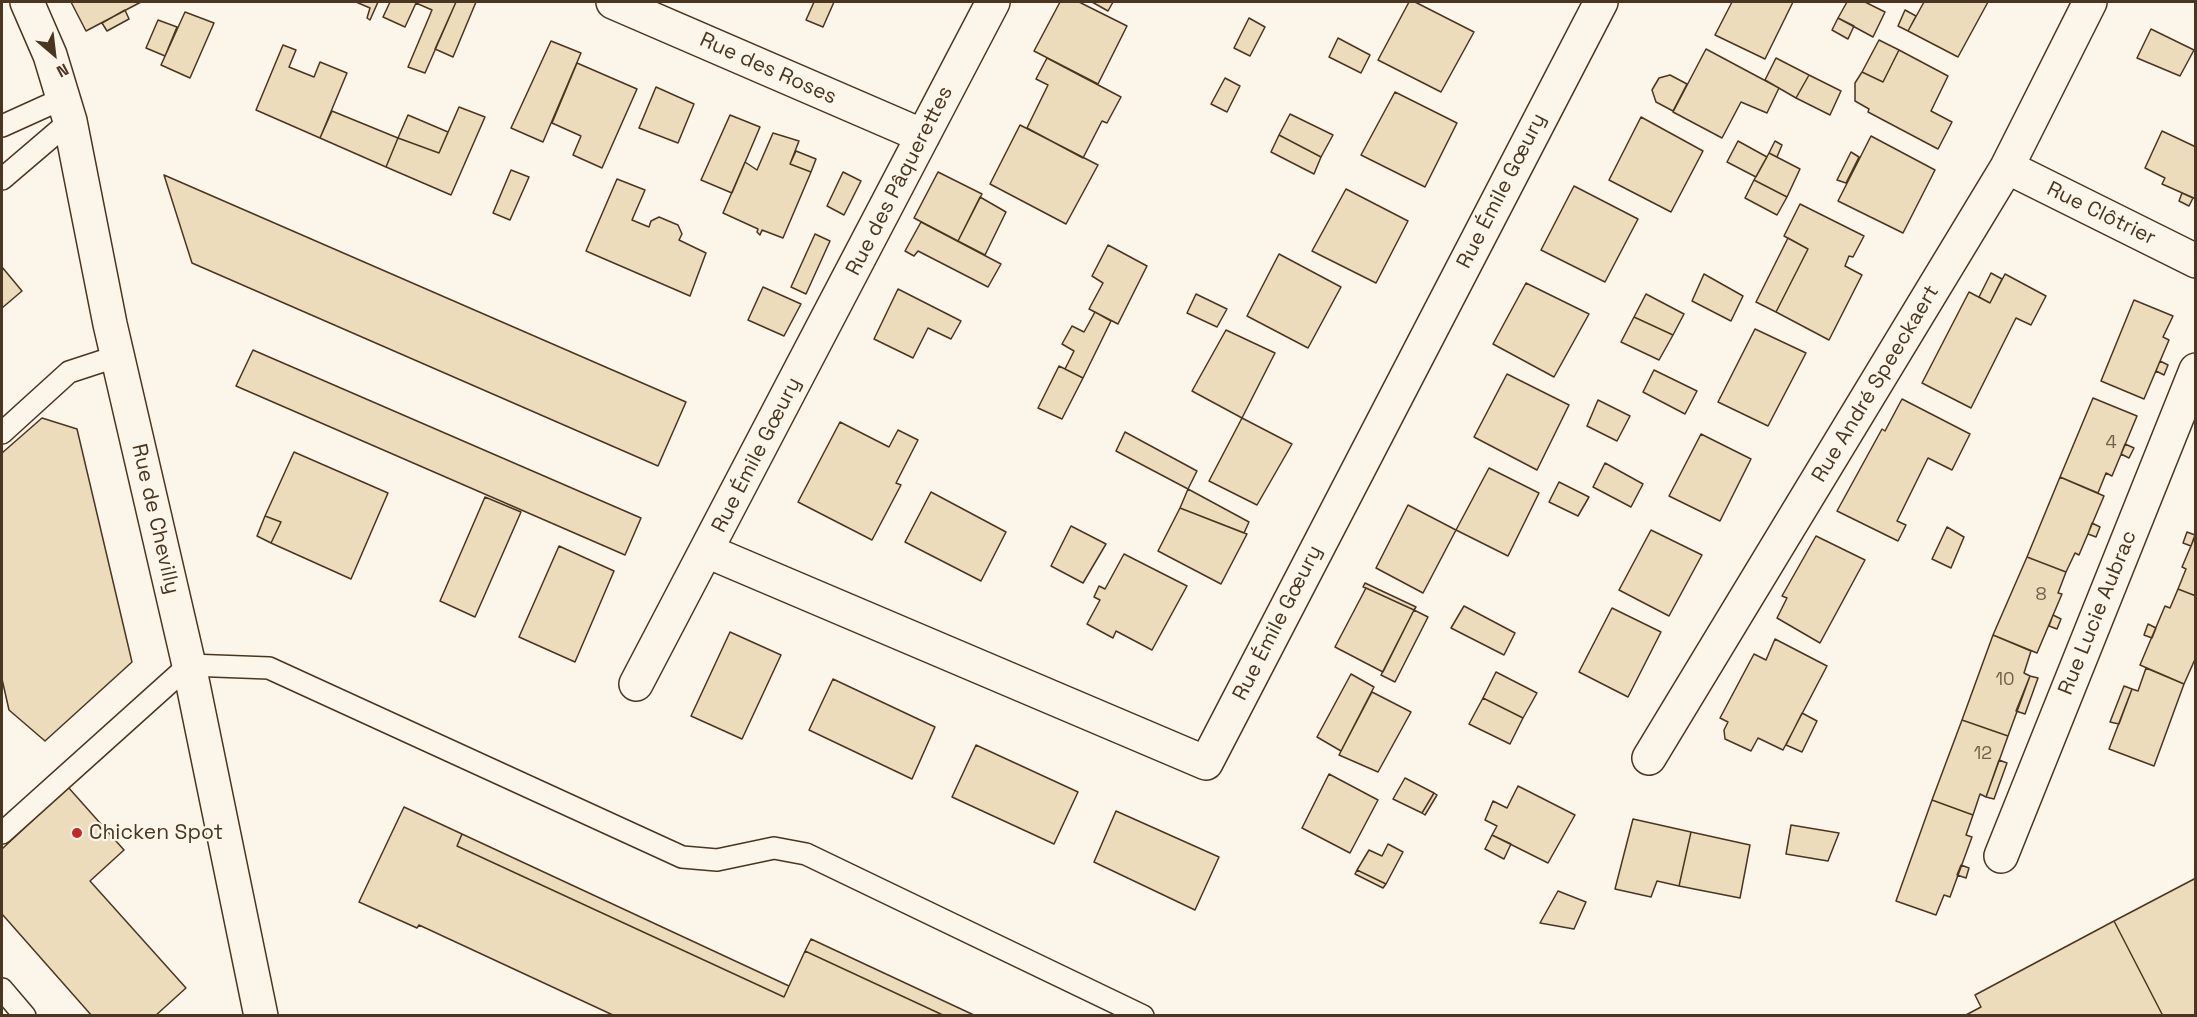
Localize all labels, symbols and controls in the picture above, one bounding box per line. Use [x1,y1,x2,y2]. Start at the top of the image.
north arrow [24,24,84,84]
street label: Rue des Roses [696,28,840,110]
text: N [53,59,72,82]
street label: Rue des Pâquerettes [841,82,959,280]
street label: Rue Émile Gœury [1452,109,1552,273]
street label: Rue Clôtrier [2042,177,2160,251]
street label: Rue André Speeckaert [1807,281,1945,487]
street label: Rue Émile Gœury [707,373,807,537]
house number: 4 [2105,432,2117,454]
street label: Rue de Chevilly [125,442,185,596]
street label: Rue Lucie Aubrac [2054,527,2142,699]
street label: Rue Émile Gœury [1228,541,1328,705]
house number: 8 [2035,584,2047,606]
house number: 10 [1995,669,2015,691]
house number: 12 [1974,743,1992,765]
place label: Chicken Spot [89,820,223,846]
marker: Chicken Spot [70,826,84,840]

